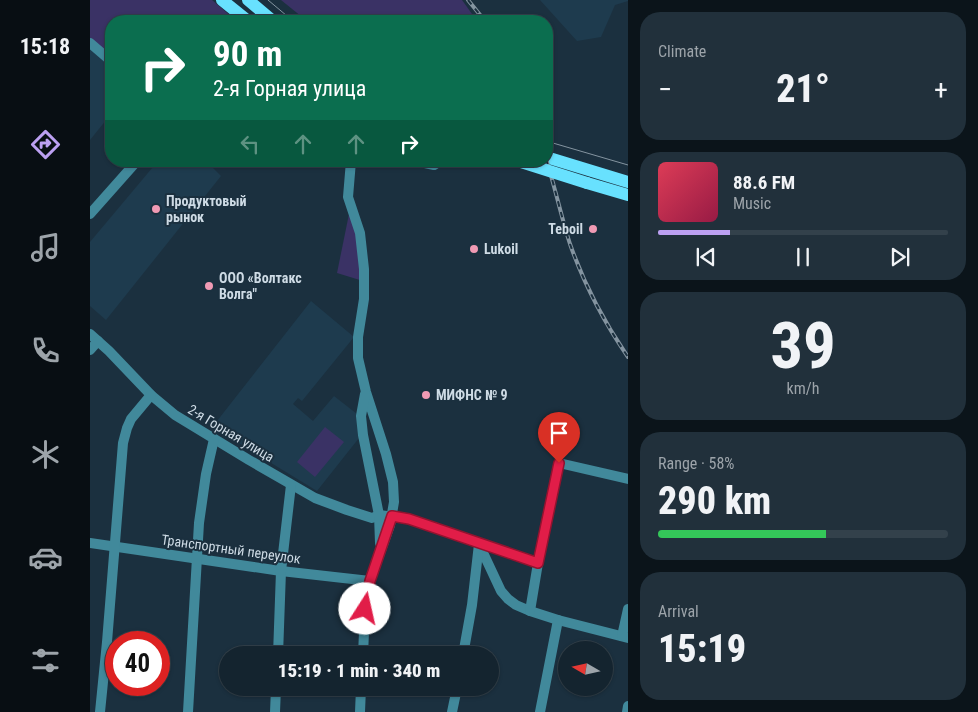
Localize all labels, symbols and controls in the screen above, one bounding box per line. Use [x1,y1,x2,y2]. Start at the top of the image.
text: 15:18 [20,34,70,59]
text: 90 m [213,34,282,75]
icon: right [130,35,195,100]
text: Climate [658,42,706,61]
text: 21° [776,67,830,111]
text: − [658,73,672,106]
text: + [934,73,948,106]
text: 2-я Горная улица [213,76,366,101]
icon: directions [28,127,63,162]
icon: left [236,130,264,158]
icon: ahead [289,130,317,158]
icon: ahead [342,130,370,158]
icon: right [395,130,423,158]
text: 88.6 FM [733,171,795,194]
place label: Продуктовый рынок [166,193,247,225]
text: Music [733,194,771,213]
marker: Продуктовый рынок [150,203,162,215]
place label: Teboil [548,221,583,237]
marker: Teboil [587,223,599,235]
icon: music [28,230,63,265]
place label: Lukoil [484,241,518,257]
marker: Lukoil [468,243,480,255]
icon: previous [692,243,720,271]
icon: pause [789,243,817,271]
icon: next [886,243,914,271]
place label: ООО «Волтакс Волга" [219,270,302,302]
marker: ООО «Волтакс Волга" [203,280,215,292]
text: 39 [770,308,836,384]
icon: phone [28,333,63,368]
text: km/h [787,379,819,398]
place label: МИФНС № 9 [436,387,508,403]
marker: МИФНС № 9 [420,389,432,401]
street label: 2-я Горная улица [185,401,277,465]
pin [538,412,580,463]
icon: arrive [545,419,573,447]
icon: climate [28,437,63,472]
text: Range · 58% [658,454,734,473]
text: 290 km [658,479,771,523]
street label: Транспортный переулок [160,531,302,567]
icon: car [28,540,63,575]
position arrow [338,582,390,634]
text: Arrival [658,602,699,621]
text: 15:19 [658,627,746,671]
speed limit sign: 40 [105,631,170,696]
north arrow [558,641,612,696]
map controls [558,641,613,696]
icon: filters [28,643,63,678]
text: 15:19 · 1 min · 340 m [278,659,440,682]

